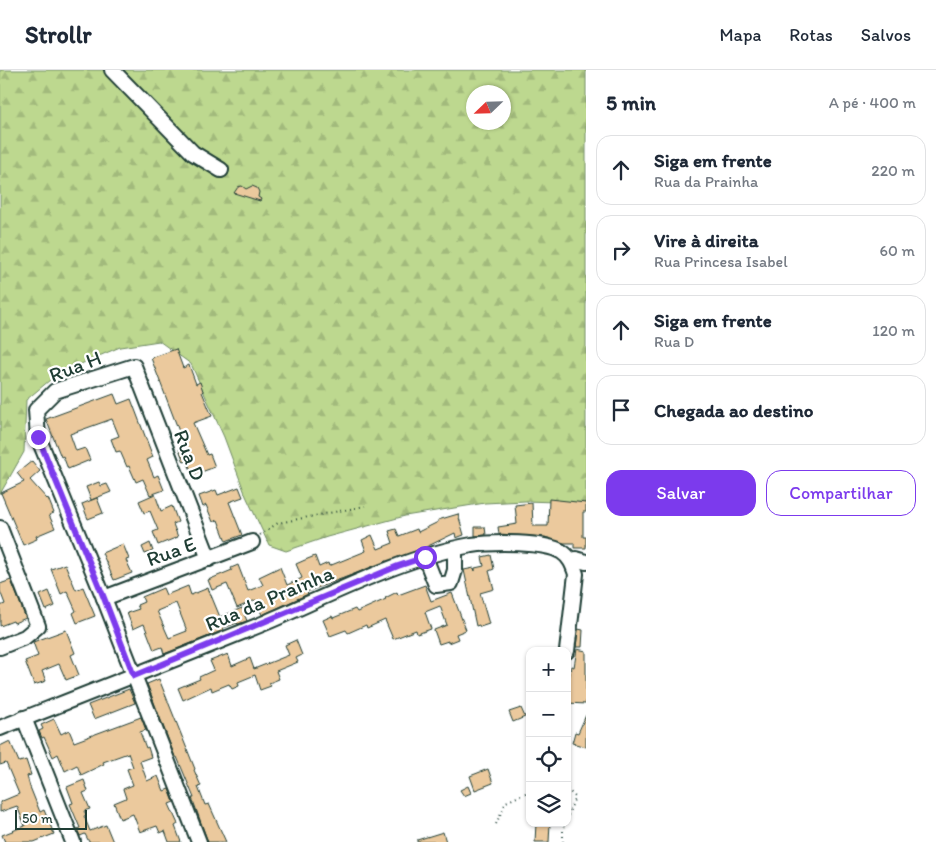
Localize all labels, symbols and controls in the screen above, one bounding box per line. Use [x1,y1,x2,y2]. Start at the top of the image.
text: Strollr [25,20,91,49]
text: Mapa [719,24,761,46]
text: Rotas [789,24,833,46]
text: Salvos [861,24,911,46]
north arrow [466,85,511,130]
text: 5 min [606,90,656,115]
text: A pé · 400 m [829,93,916,112]
text: Siga em frente [654,149,772,172]
icon: ahead [607,156,635,184]
text: 220 m [871,161,915,180]
text: Rua da Prainha [654,172,758,191]
text: Vire à direita [654,229,759,252]
icon: right [607,236,635,264]
text: 60 m [880,241,915,260]
text: Rua Princesa Isabel [654,252,788,271]
text: Siga em frente [654,309,772,332]
icon: ahead [607,316,635,344]
text: 120 m [872,321,915,340]
text: Rua D [654,332,694,351]
street label: Rua H [45,345,105,387]
icon: arrive [607,396,635,424]
text: Chegada ao destino [654,399,813,422]
route end [27,426,50,449]
street label: Rua D [169,426,211,484]
button: Salvar [606,470,756,516]
button: Compartilhar [766,470,916,516]
street label: Rua E [143,531,199,571]
route start [414,546,437,569]
street label: Rua da Prainha [201,560,337,636]
map controls [526,647,571,827]
button: + [526,647,571,692]
button: − [526,692,571,737]
button: locate [526,737,571,782]
button: layers [526,782,571,827]
scale bar [15,807,88,830]
text: 50 m [22,810,53,827]

